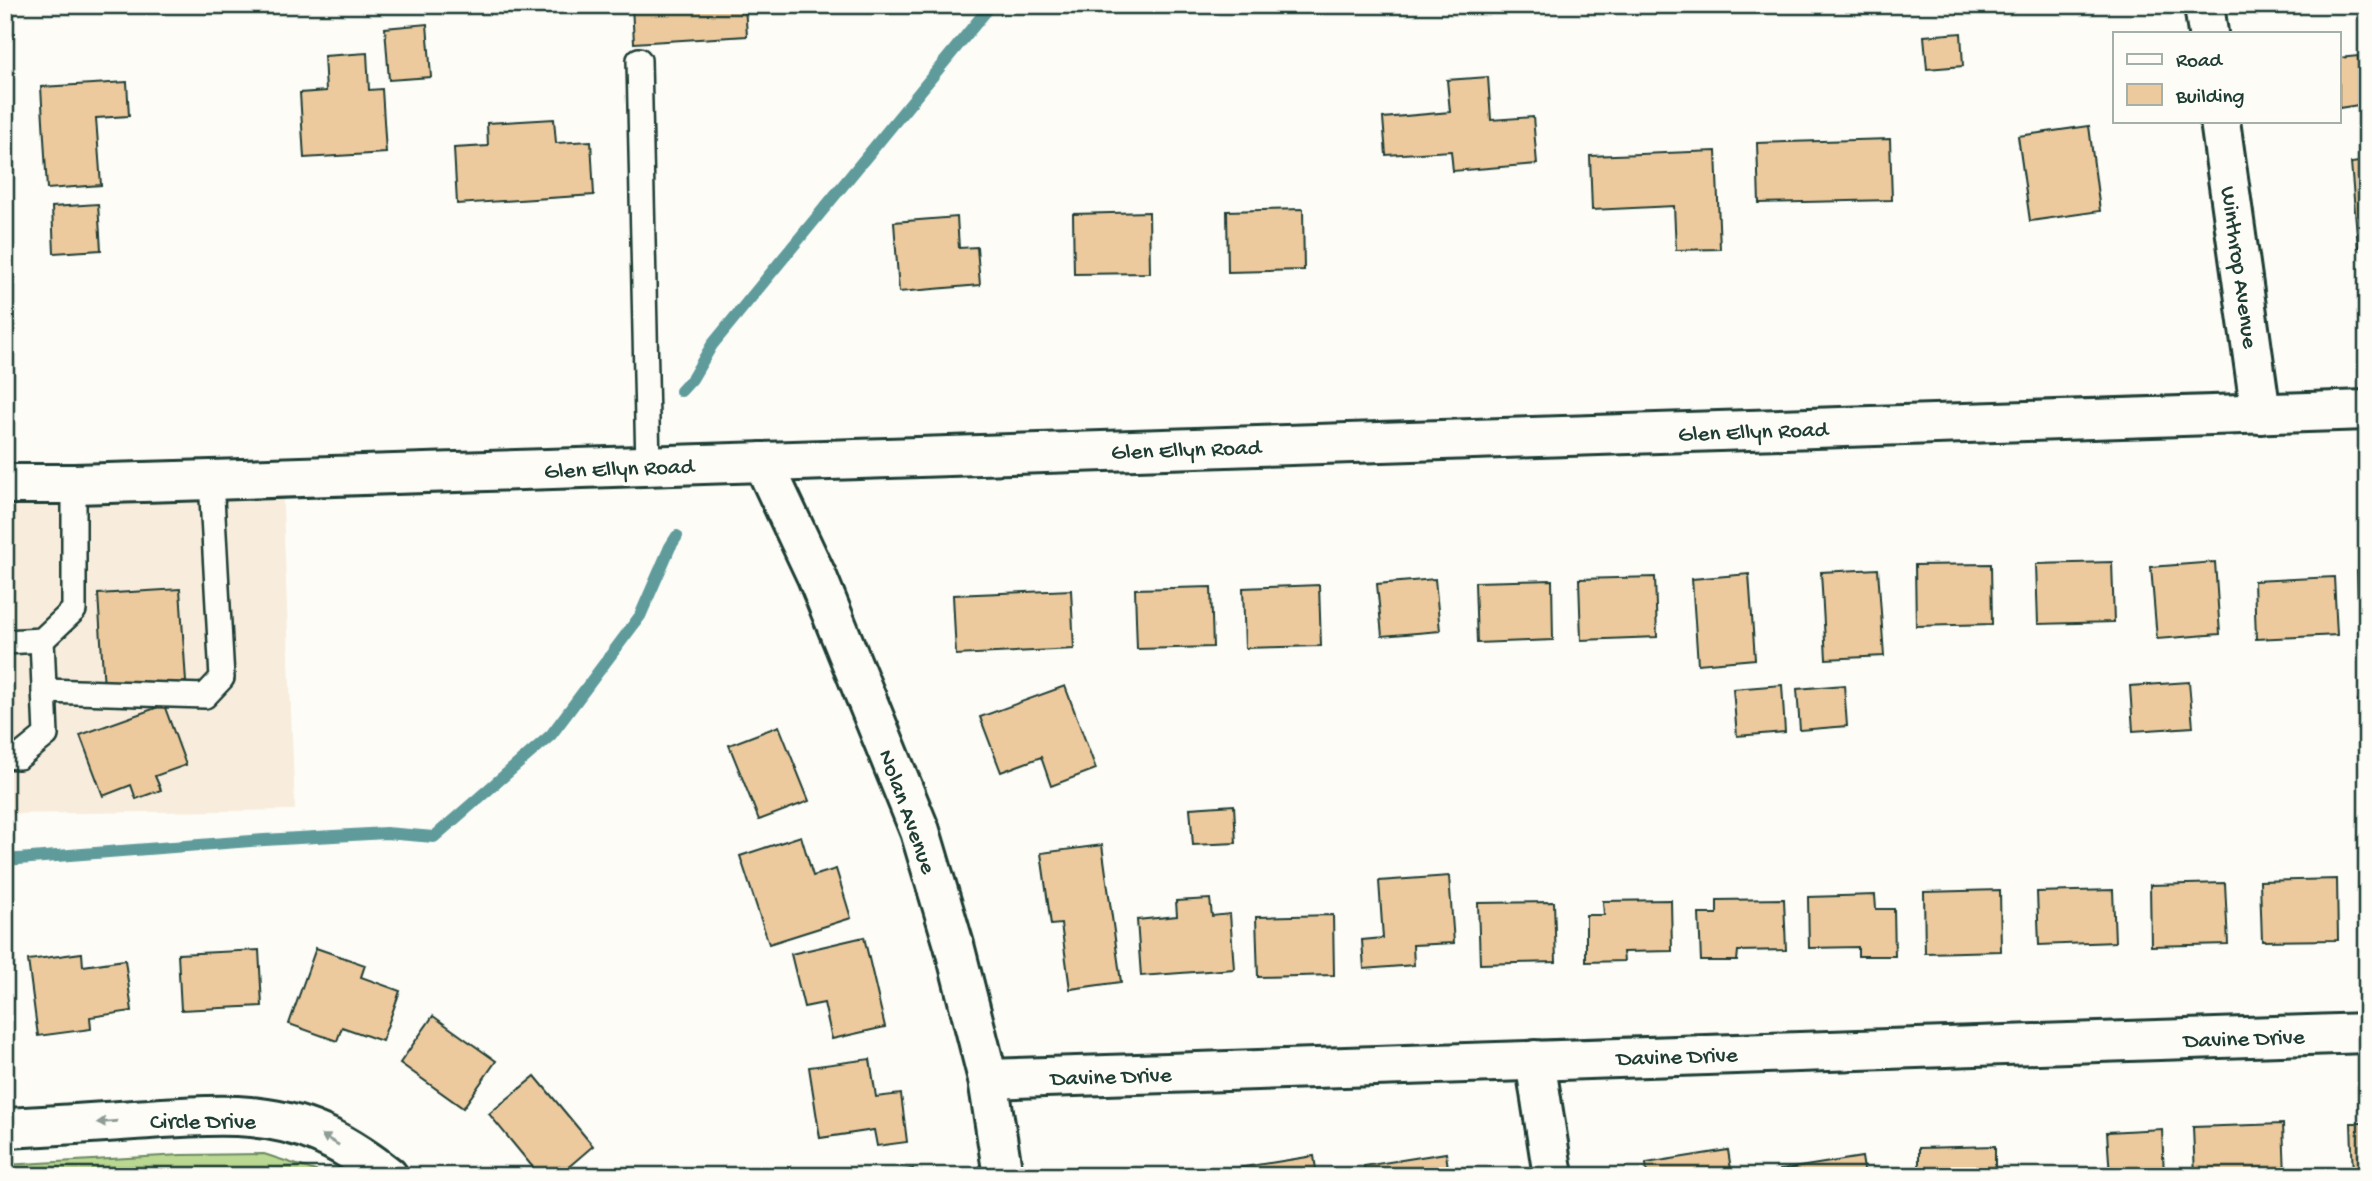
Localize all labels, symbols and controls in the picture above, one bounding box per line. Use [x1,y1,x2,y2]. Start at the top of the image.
legend [2113,32,2340,122]
text: Road [2176,50,2224,75]
text: Building [2175,86,2245,111]
street label: Winthrop Avenue [2213,185,2262,351]
street label: Glen Ellyn Road [1678,417,1830,450]
street label: Glen Ellyn Road [1111,435,1263,468]
street label: Glen Ellyn Road [544,454,696,487]
street label: Nolan Avenue [871,746,941,879]
street label: Davine Drive [2181,1025,2306,1056]
street label: Davine Drive [1614,1043,1739,1074]
street label: Davine Drive [1048,1063,1173,1094]
street label: Circle Drive [150,1110,257,1137]
one-way arrow [96,1116,118,1127]
one-way arrow [321,1134,340,1146]

